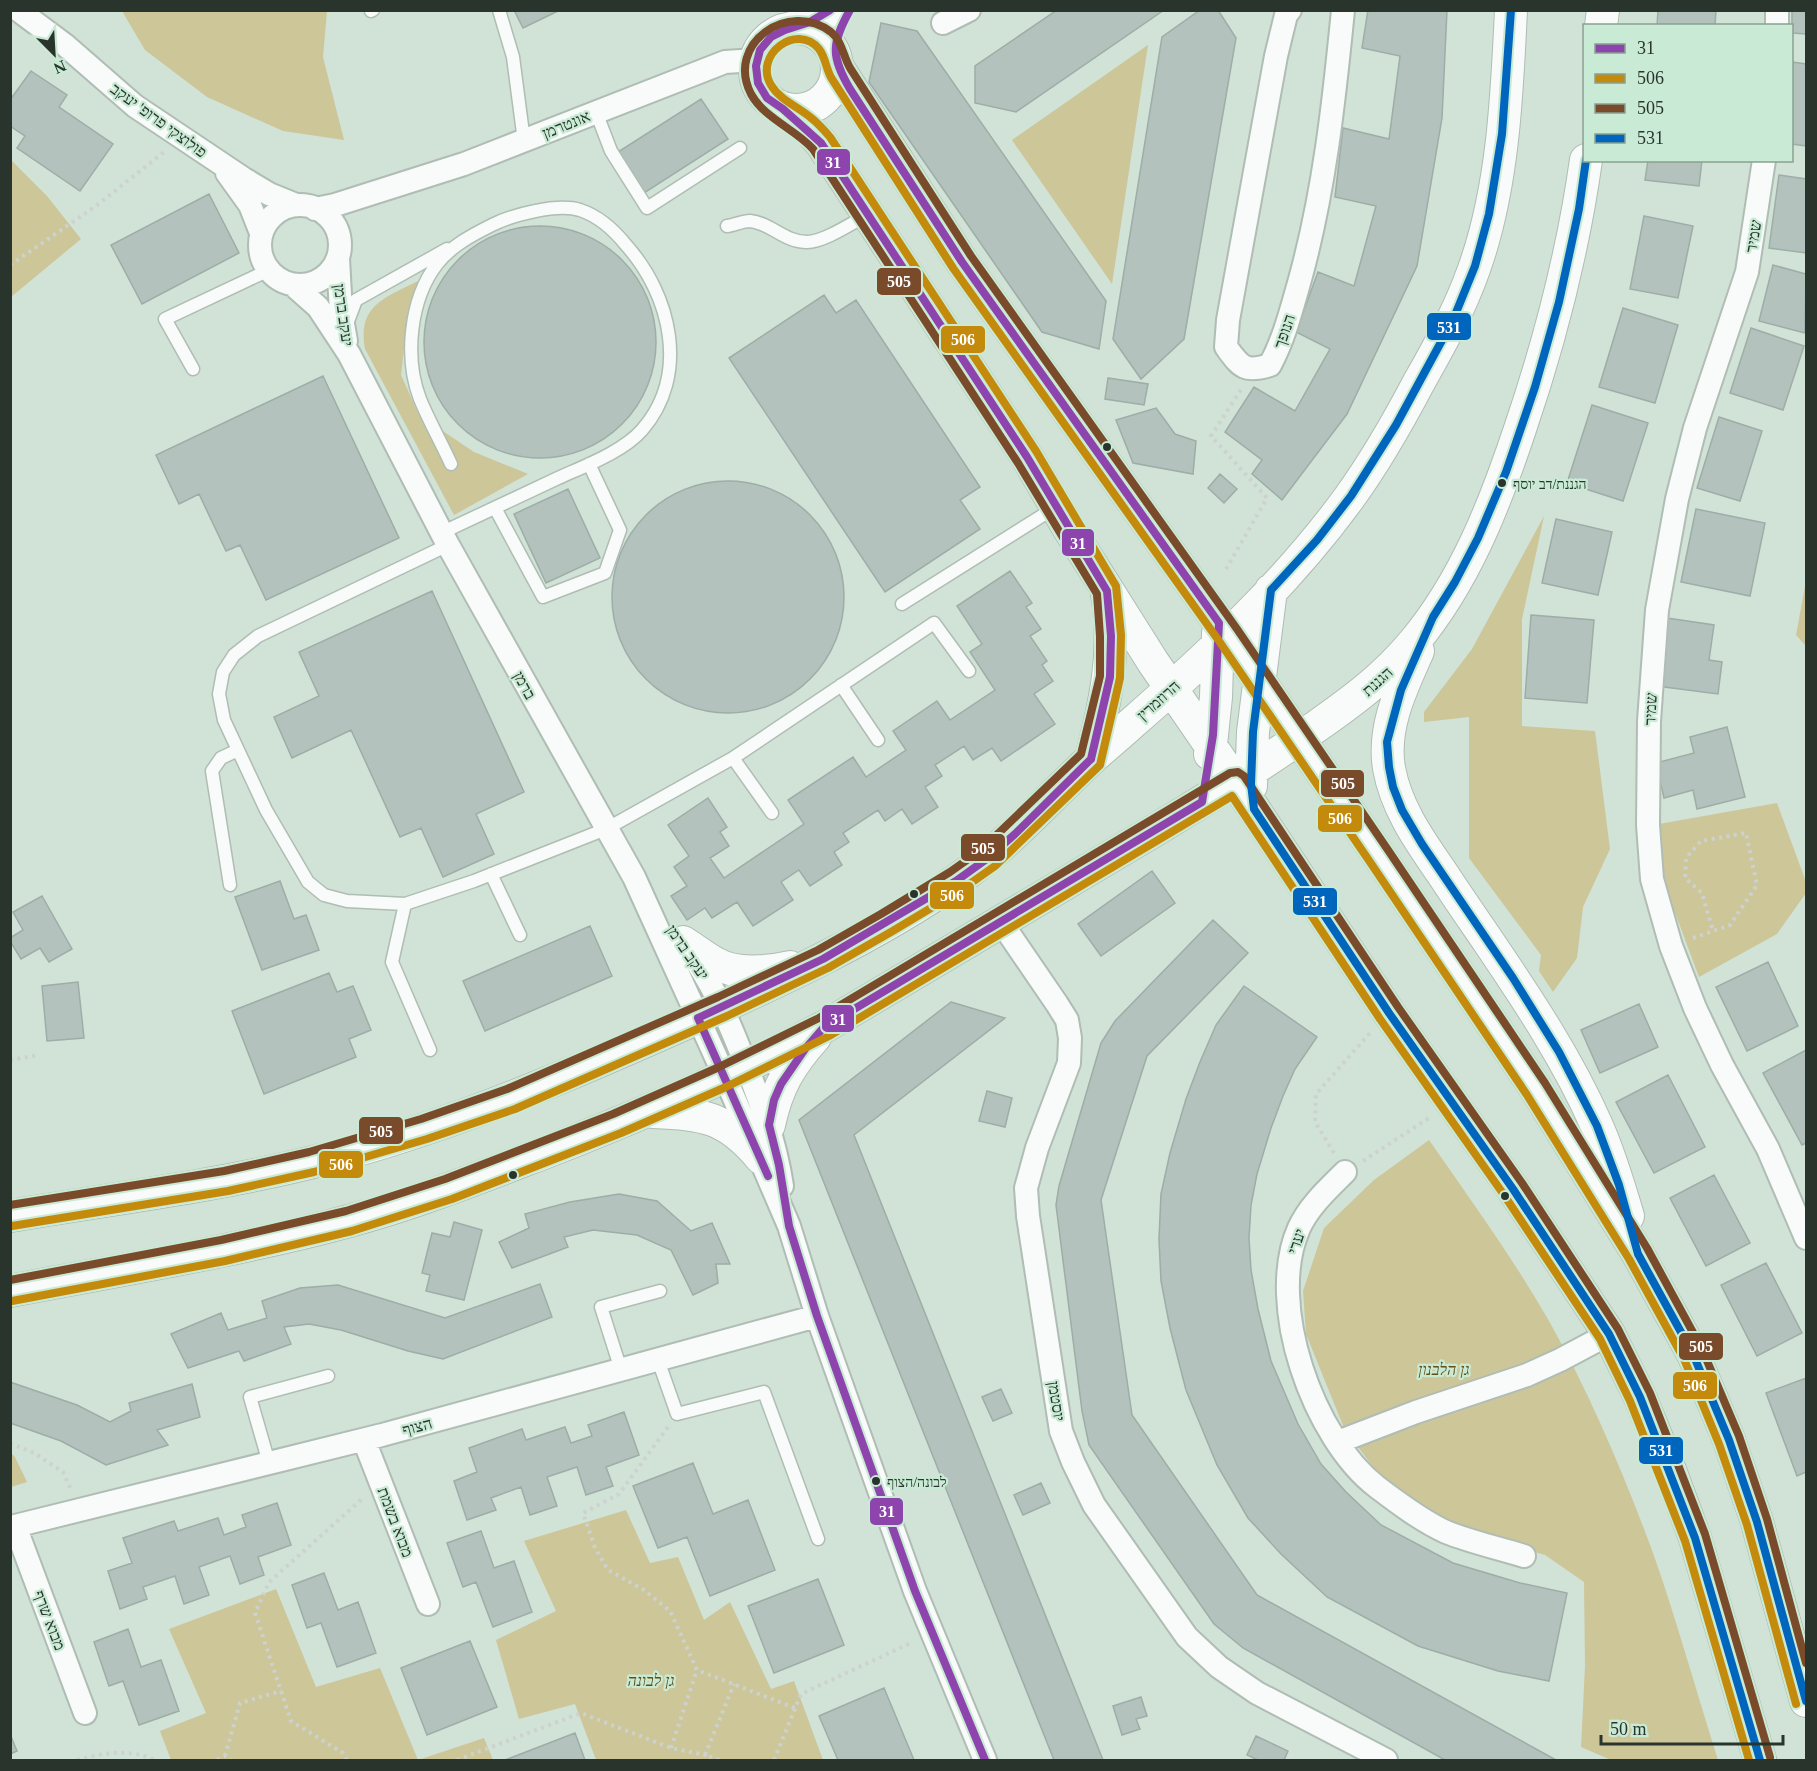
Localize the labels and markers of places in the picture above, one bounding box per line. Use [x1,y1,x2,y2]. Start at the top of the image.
unlabelled marker [1101,441,1113,453]
marker: הגננת/דב יוסף [1496,477,1508,489]
place label: הגננת/דב יוסף [1513,477,1587,492]
unlabelled marker [908,888,920,900]
unlabelled marker [507,1169,519,1181]
unlabelled marker [1499,1190,1511,1202]
marker: לבונה/הצוף [870,1475,882,1487]
place label: לבונה/הצוף [887,1475,947,1490]

